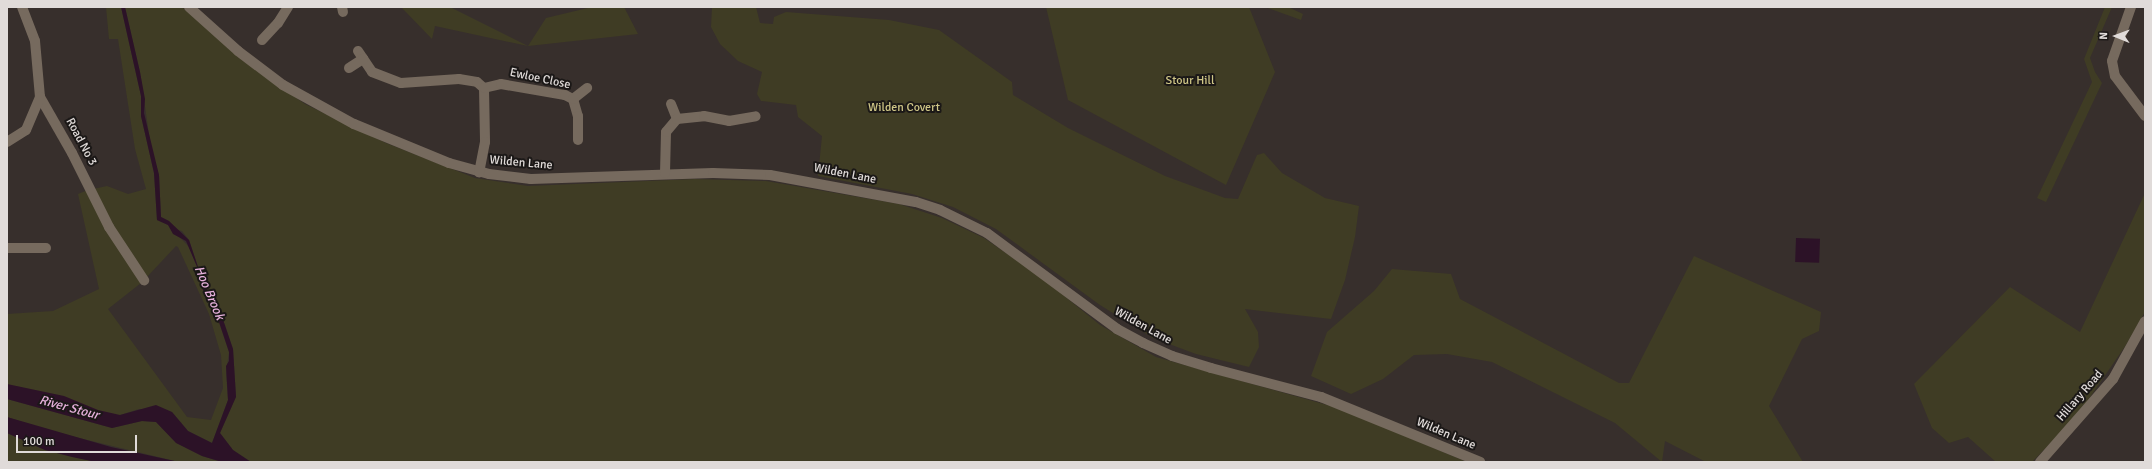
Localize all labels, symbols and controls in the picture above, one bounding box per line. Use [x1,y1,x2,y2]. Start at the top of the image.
north arrow [2096,16,2136,56]
text: N [2097,32,2110,40]
street label: Ewloe Close [508,66,572,92]
park label: Stour Hill [1166,74,1214,88]
park label: Wilden Covert [868,101,940,115]
street label: Road No 3 [62,116,100,168]
street label: Wilden Lane [489,153,553,173]
street label: Wilden Lane [813,161,877,187]
water label: Hoo Brook [191,264,227,322]
street label: Wilden Lane [1112,304,1174,348]
street label: Hillary Road [2054,367,2106,425]
water label: River Stour [37,393,101,423]
street label: Wilden Lane [1414,415,1478,453]
scale bar [18,427,139,453]
text: 100 m [23,434,55,449]

